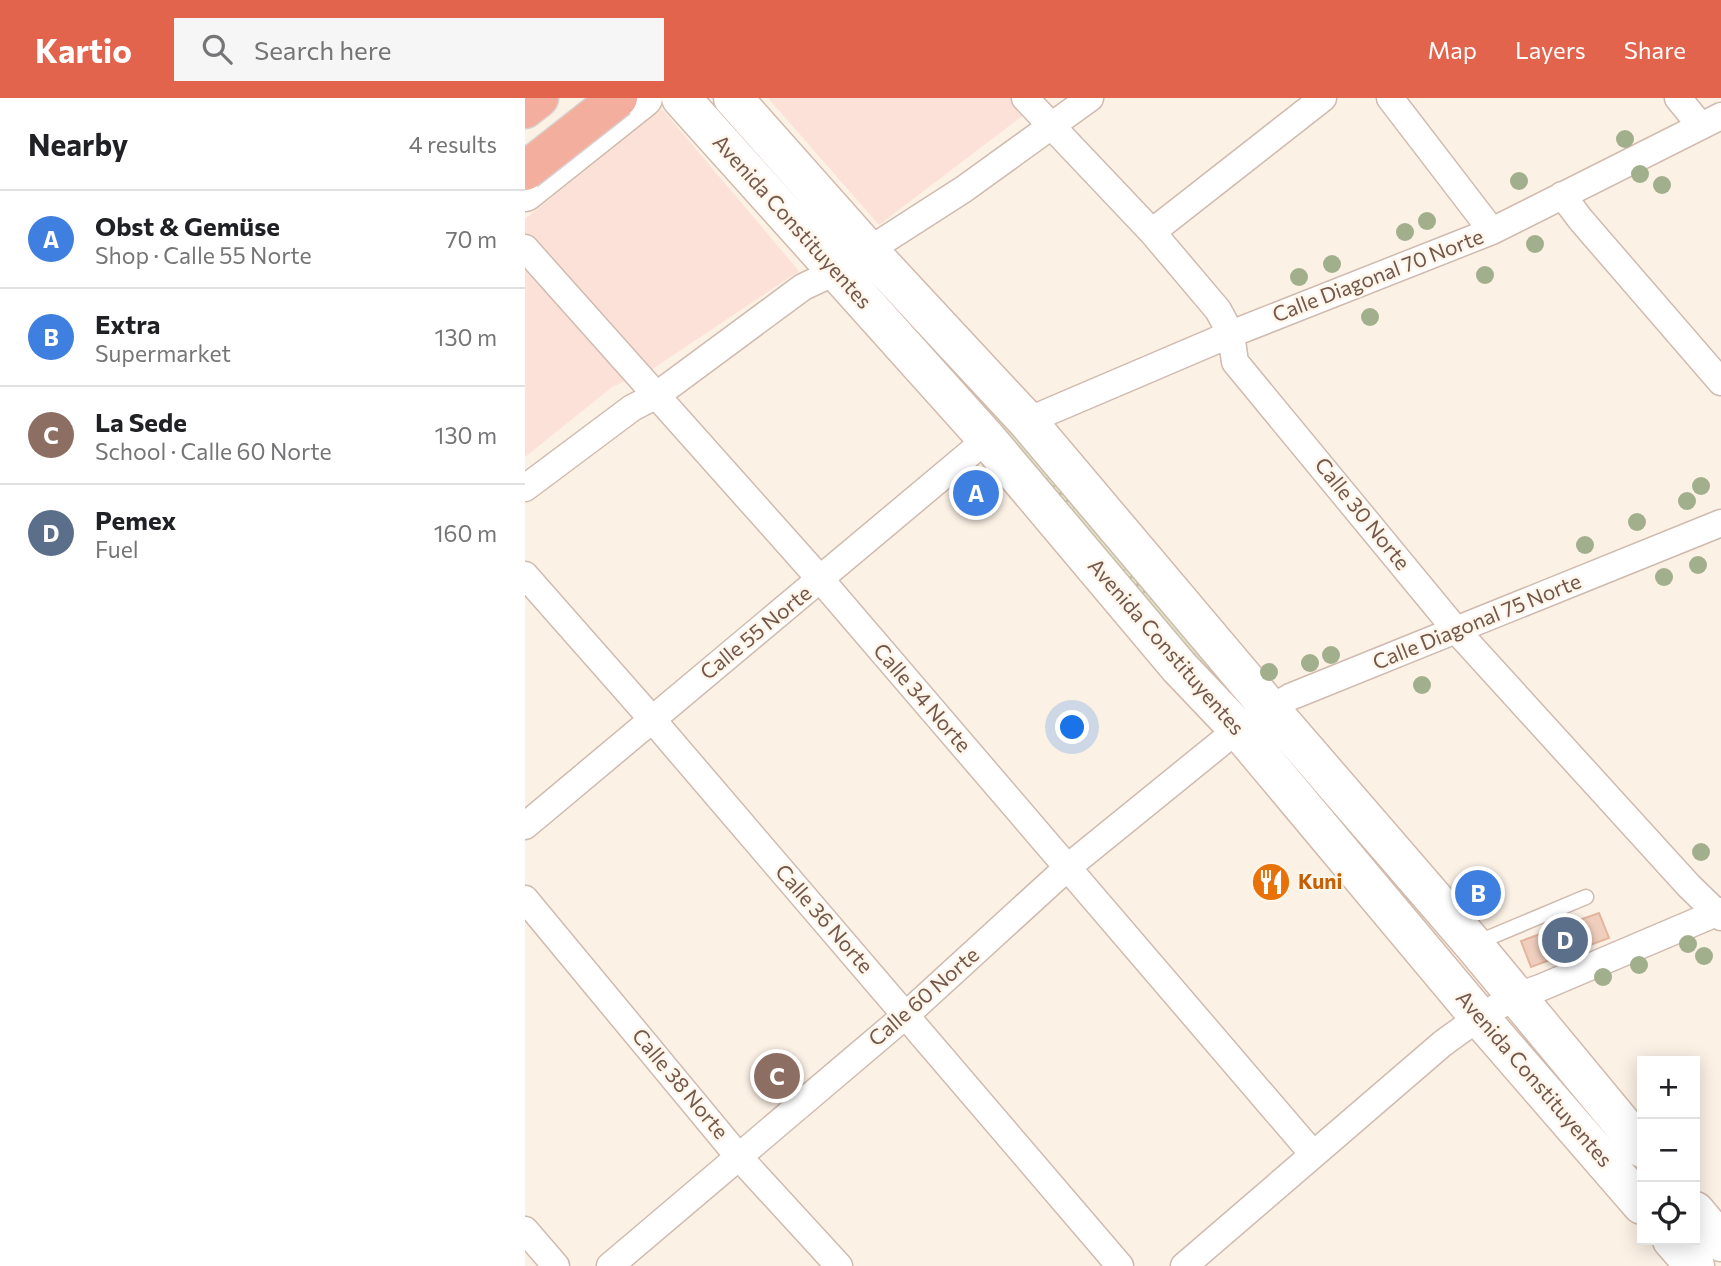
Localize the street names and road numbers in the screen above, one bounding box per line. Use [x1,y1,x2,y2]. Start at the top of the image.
street label: Avenida Constituyentes [708,129,878,313]
street label: Calle Diagonal 70 Norte [1268,223,1487,326]
street label: Calle 30 Norte [1310,452,1416,574]
street label: Avenida Constituyentes [1084,553,1250,739]
street label: Calle Diagonal 75 Norte [1369,567,1584,674]
street label: Calle 55 Norte [695,579,816,684]
street label: Calle 34 Norte [869,637,977,757]
street label: Calle 36 Norte [771,858,879,978]
street label: Calle 60 Norte [863,941,983,1051]
street label: Avenida Constituyentes [1452,985,1618,1171]
street label: Calle 38 Norte [628,1023,734,1143]

